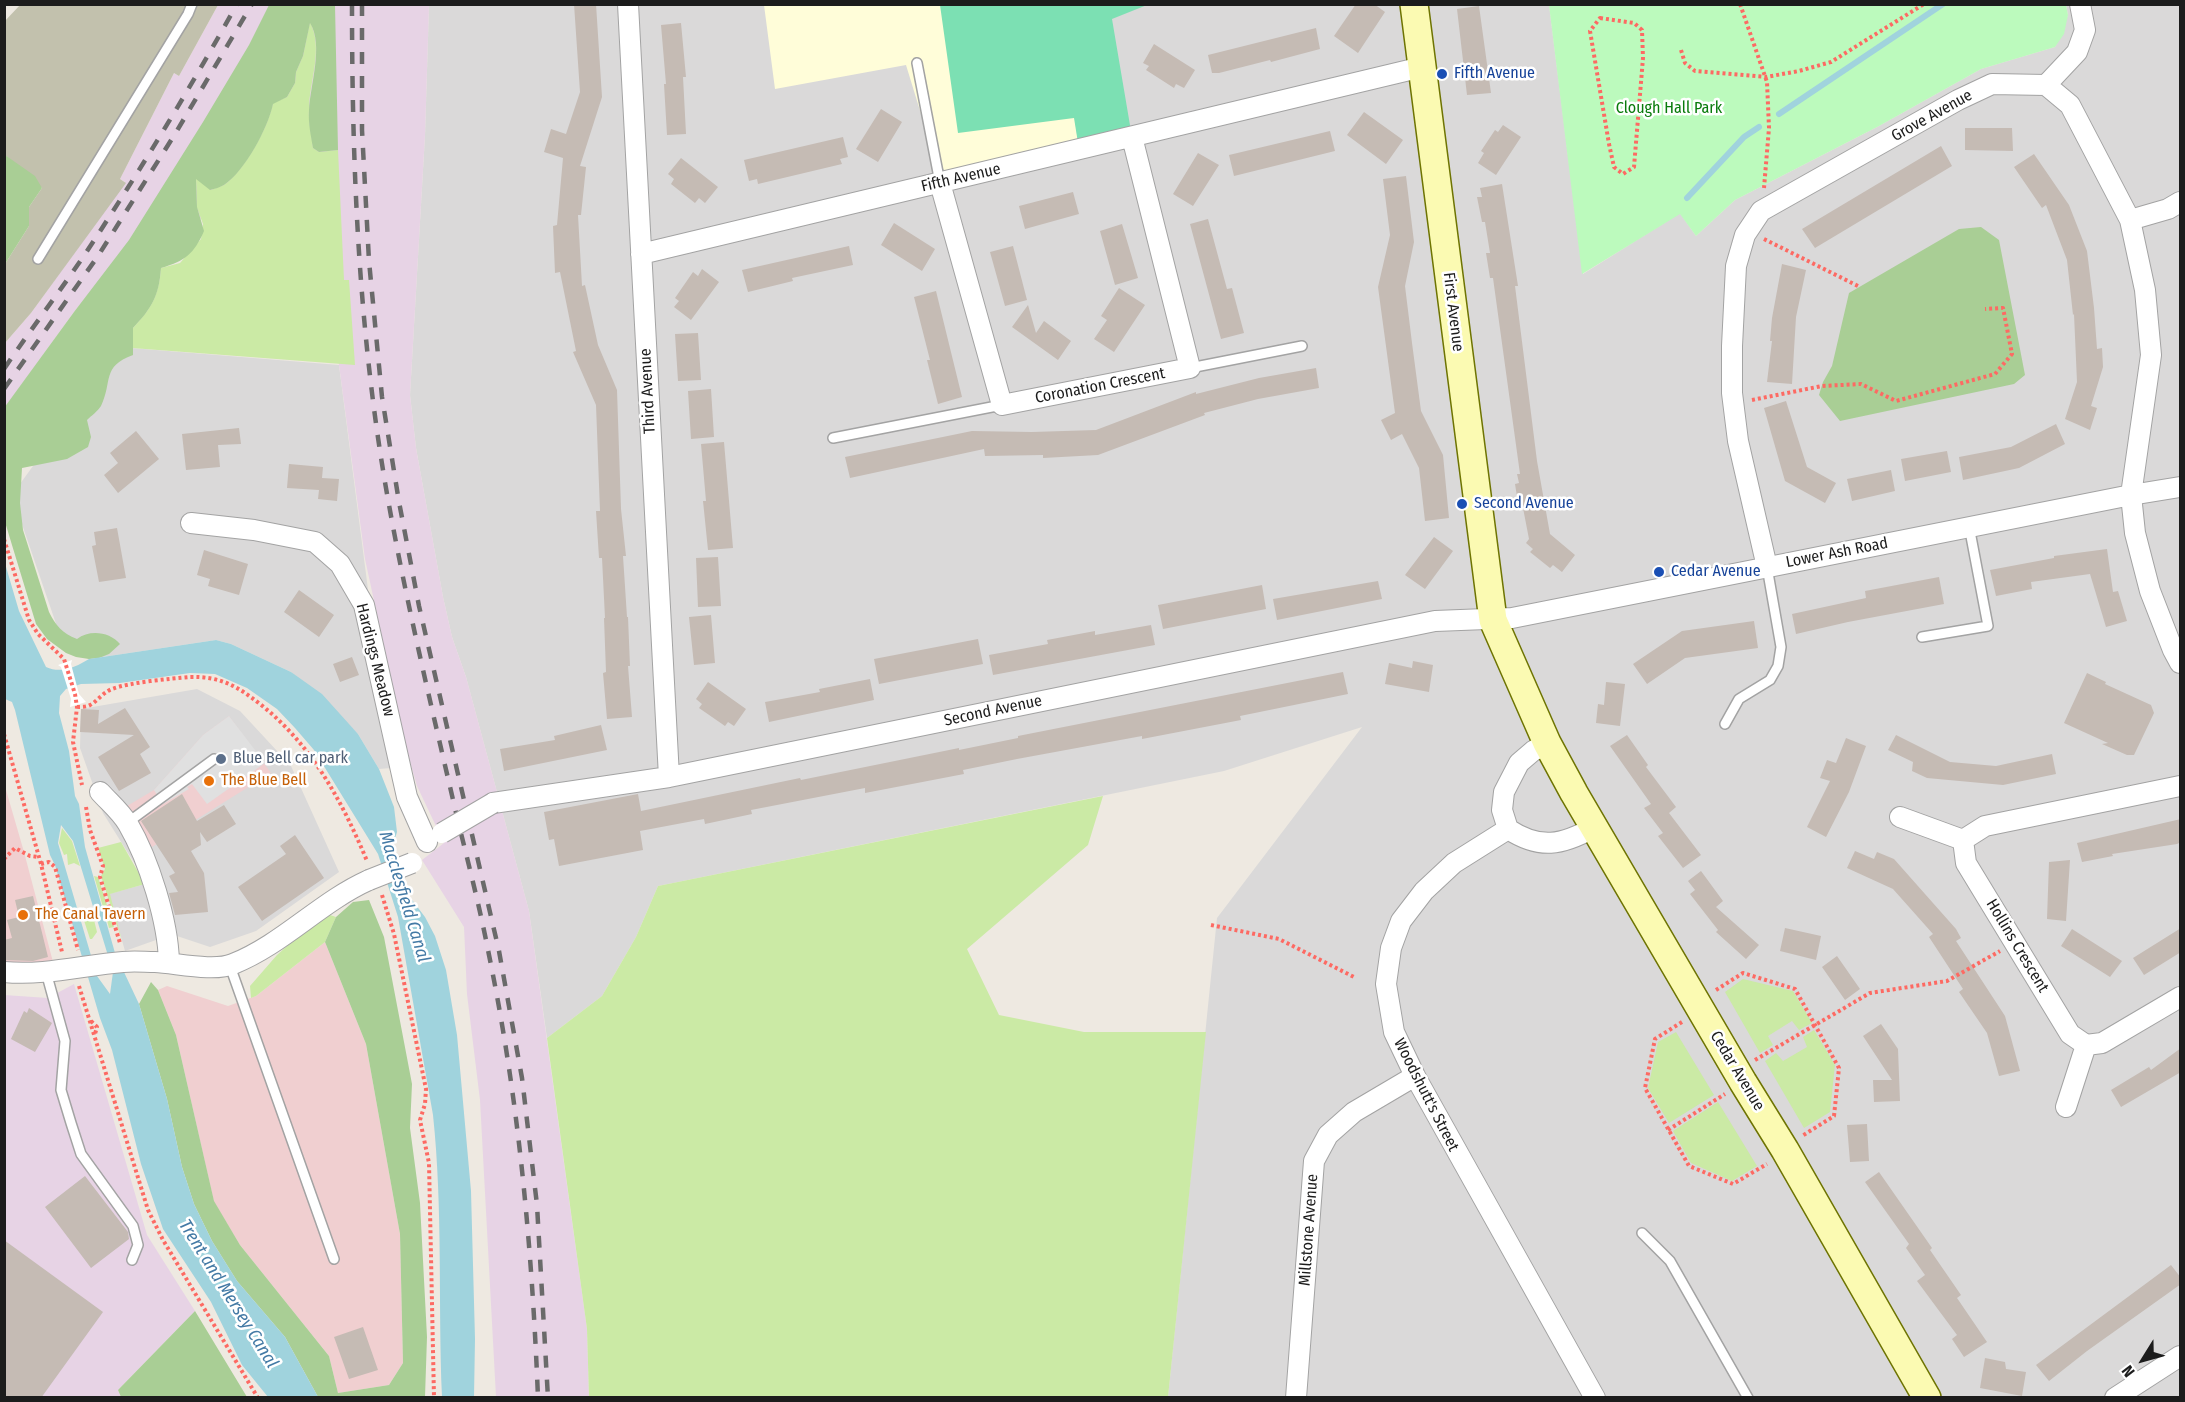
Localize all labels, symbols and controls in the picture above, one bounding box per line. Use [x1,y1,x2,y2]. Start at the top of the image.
place label: Fifth Avenue [1454,64,1535,84]
marker: Fifth Avenue [1435,67,1449,81]
street label: Grove Avenue [1888,86,1976,146]
park label: Clough Hall Park [1616,99,1722,119]
street label: Fifth Avenue [919,160,1003,196]
street label: First Avenue [1439,271,1467,353]
street label: Third Avenue [636,348,660,434]
street label: Coronation Crescent [1033,364,1167,408]
place label: Second Avenue [1474,494,1574,514]
marker: Second Avenue [1455,497,1469,511]
street label: Lower Ash Road [1784,534,1890,572]
place label: Cedar Avenue [1671,562,1761,582]
marker: Cedar Avenue [1652,565,1666,579]
street label: Hardings Meadow [352,601,398,719]
street label: Second Avenue [942,691,1044,731]
place label: Blue Bell car park [233,749,348,769]
marker: Blue Bell car park [214,752,228,766]
place label: The Blue Bell [221,771,307,791]
marker: The Blue Bell [202,774,216,788]
water label: Macclesfield Canal [374,829,434,965]
street label: Hollins Crescent [1982,896,2052,996]
place label: The Canal Tavern [35,905,146,925]
marker: The Canal Tavern [16,908,30,922]
street label: Cedar Avenue [1706,1028,1768,1114]
street label: Woodshutt's Street [1389,1035,1463,1155]
street label: Millstone Avenue [1296,1173,1322,1287]
water label: Trent and Mersey Canal [174,1216,282,1372]
north arrow [2113,1330,2173,1390]
text: N [2118,1362,2139,1381]

